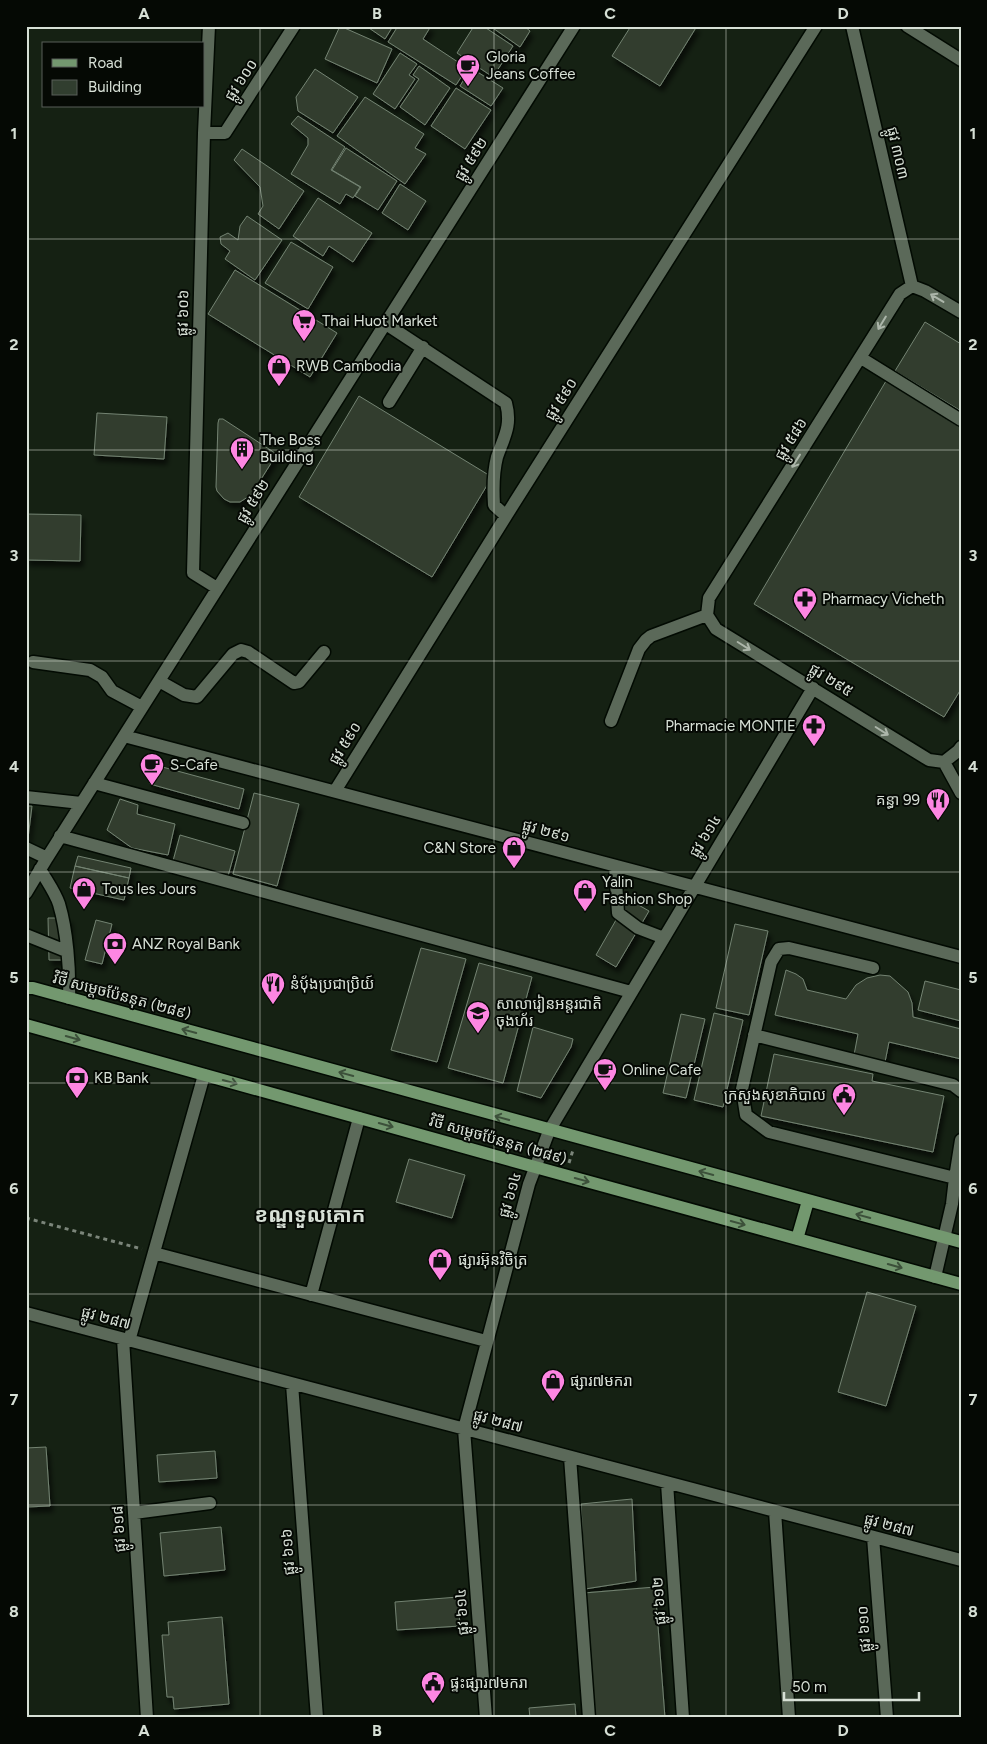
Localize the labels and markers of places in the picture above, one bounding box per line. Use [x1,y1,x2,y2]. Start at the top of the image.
place label: Gloria Jeans Coffee [486,48,576,83]
cafe icon: Gloria Jeans Coffee [455,53,481,87]
supermarket icon: Thai Huot Market [291,308,317,342]
place label: Thai Huot Market [322,312,438,330]
shop icon: RWB Cambodia [266,353,292,387]
place label: RWB Cambodia [296,357,401,375]
place label: The Boss Building [260,431,320,466]
building icon: The Boss Building [229,436,255,470]
pharmacy icon: Pharmacy Vicheth [792,586,818,620]
place label: Pharmacy Vicheth [822,590,944,608]
pharmacy icon: Pharmacie MONTIE [801,713,827,747]
place label: Pharmacie MONTIE [665,717,796,735]
cafe icon: S-Cafe [139,752,165,786]
place label: S-Cafe [170,756,218,774]
restaurant icon: គន្ធា 99 [925,787,951,821]
place label: គន្ធា 99 [876,791,920,809]
shop icon: C&N Store [501,835,527,869]
place label: C&N Store [423,839,496,857]
place label: Yalin Fashion Shop [602,873,693,908]
shop icon: Tous les Jours [71,876,97,910]
shop icon: Yalin Fashion Shop [572,878,598,912]
place label: Tous les Jours [102,880,196,898]
bank icon: ANZ Royal Bank [102,931,128,965]
place label: ANZ Royal Bank [132,935,241,953]
restaurant icon: នំបុ័ងប្រជាប្រិយ៍ [260,971,286,1005]
place label: នំបុ័ងប្រជាប្រិយ៍ [290,975,374,993]
place label: សាលារៀនអន្តរជាតិ ចុងហ័រ [496,994,602,1030]
school or university icon: សាលារៀនអន្តរជាតិ ចុងហ័រ [465,1000,491,1034]
cafe icon: Online Cafe [592,1057,618,1091]
place label: Online Cafe [622,1061,701,1079]
bank icon: KB Bank [64,1065,90,1099]
place label: KB Bank [94,1069,149,1087]
public building icon: ក្រសួងសុខាភិបាល [831,1082,857,1116]
place label: ក្រសួងសុខាភិបាល [724,1086,826,1104]
shop icon: ផ្សារអ៊ុនវិចិត្រ [427,1247,453,1281]
place label: ផ្សារអ៊ុនវិចិត្រ [458,1250,528,1269]
shop icon: ផ្សារ៧មករា [540,1368,566,1402]
place label: ផ្សារ៧មករា [570,1372,633,1390]
public building icon: ផ្ទះផ្សារ៧មករា [420,1670,446,1704]
place label: ផ្ទះផ្សារ៧មករា [450,1674,528,1692]

